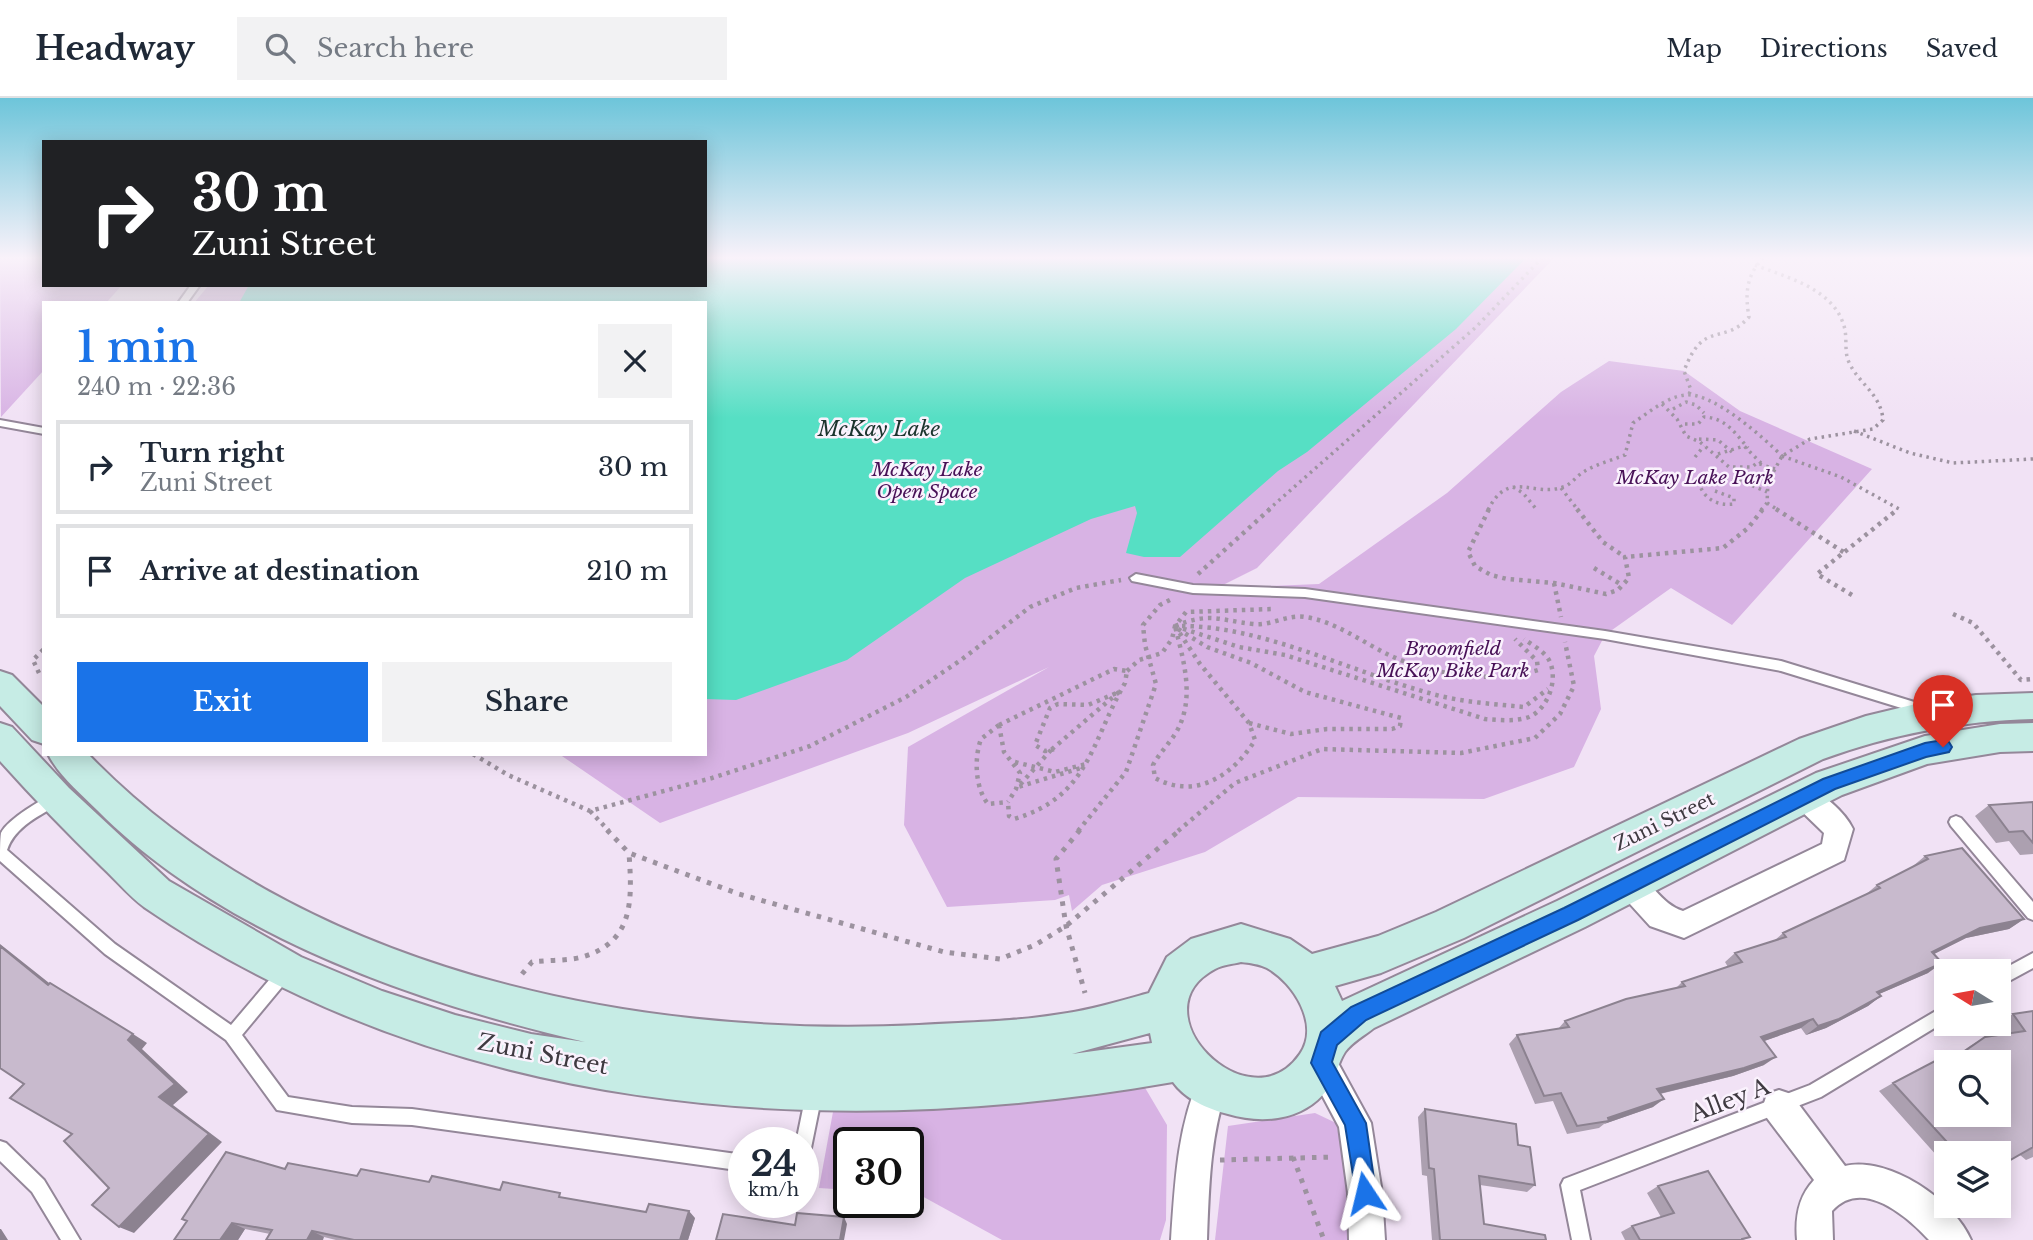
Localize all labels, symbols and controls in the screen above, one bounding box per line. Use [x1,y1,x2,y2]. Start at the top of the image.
search box [237,17,727,80]
text: Headway [35,28,195,69]
icon: search [261,29,299,67]
text: Search here [317,32,474,64]
text: Map [1666,34,1722,63]
text: Directions [1760,34,1888,63]
text: Saved [1926,34,1998,63]
text: 30 m [192,163,327,224]
icon: right [77,168,168,259]
text: Zuni Street [192,224,376,264]
text: 1 min [77,321,198,373]
button: close [598,324,672,398]
text: 240 m · 22:36 [77,373,236,401]
water label: McKay Lake [817,416,941,442]
text: Turn right [140,437,285,469]
icon: right [81,448,119,486]
text: 30 m [598,451,668,483]
park label: McKay Lake Open Space [871,458,983,503]
park label: McKay Lake Park [1615,466,1774,489]
text: Zuni Street [140,469,272,497]
icon: arrive [81,552,119,590]
text: Arrive at destination [140,555,420,587]
text: 210 m [586,555,668,587]
park label: Broomfield McKay Bike Park [1375,637,1530,682]
button: Exit [77,662,368,742]
button: Share [382,662,672,742]
pin [1913,675,1973,747]
icon: arrive [1924,686,1962,724]
street label: Zuni Street [1610,787,1719,856]
north arrow [1934,959,2011,1036]
map controls [1934,959,2011,1218]
street label: Zuni Street [475,1028,611,1080]
button: search [1934,1050,2011,1127]
street label: Alley A [1685,1072,1775,1128]
speed limit sign: 30 [833,1127,924,1218]
button: layers [1934,1141,2011,1218]
text: 24 [750,1142,797,1185]
position arrow [1328,1156,1402,1230]
text: km/h [748,1179,799,1201]

